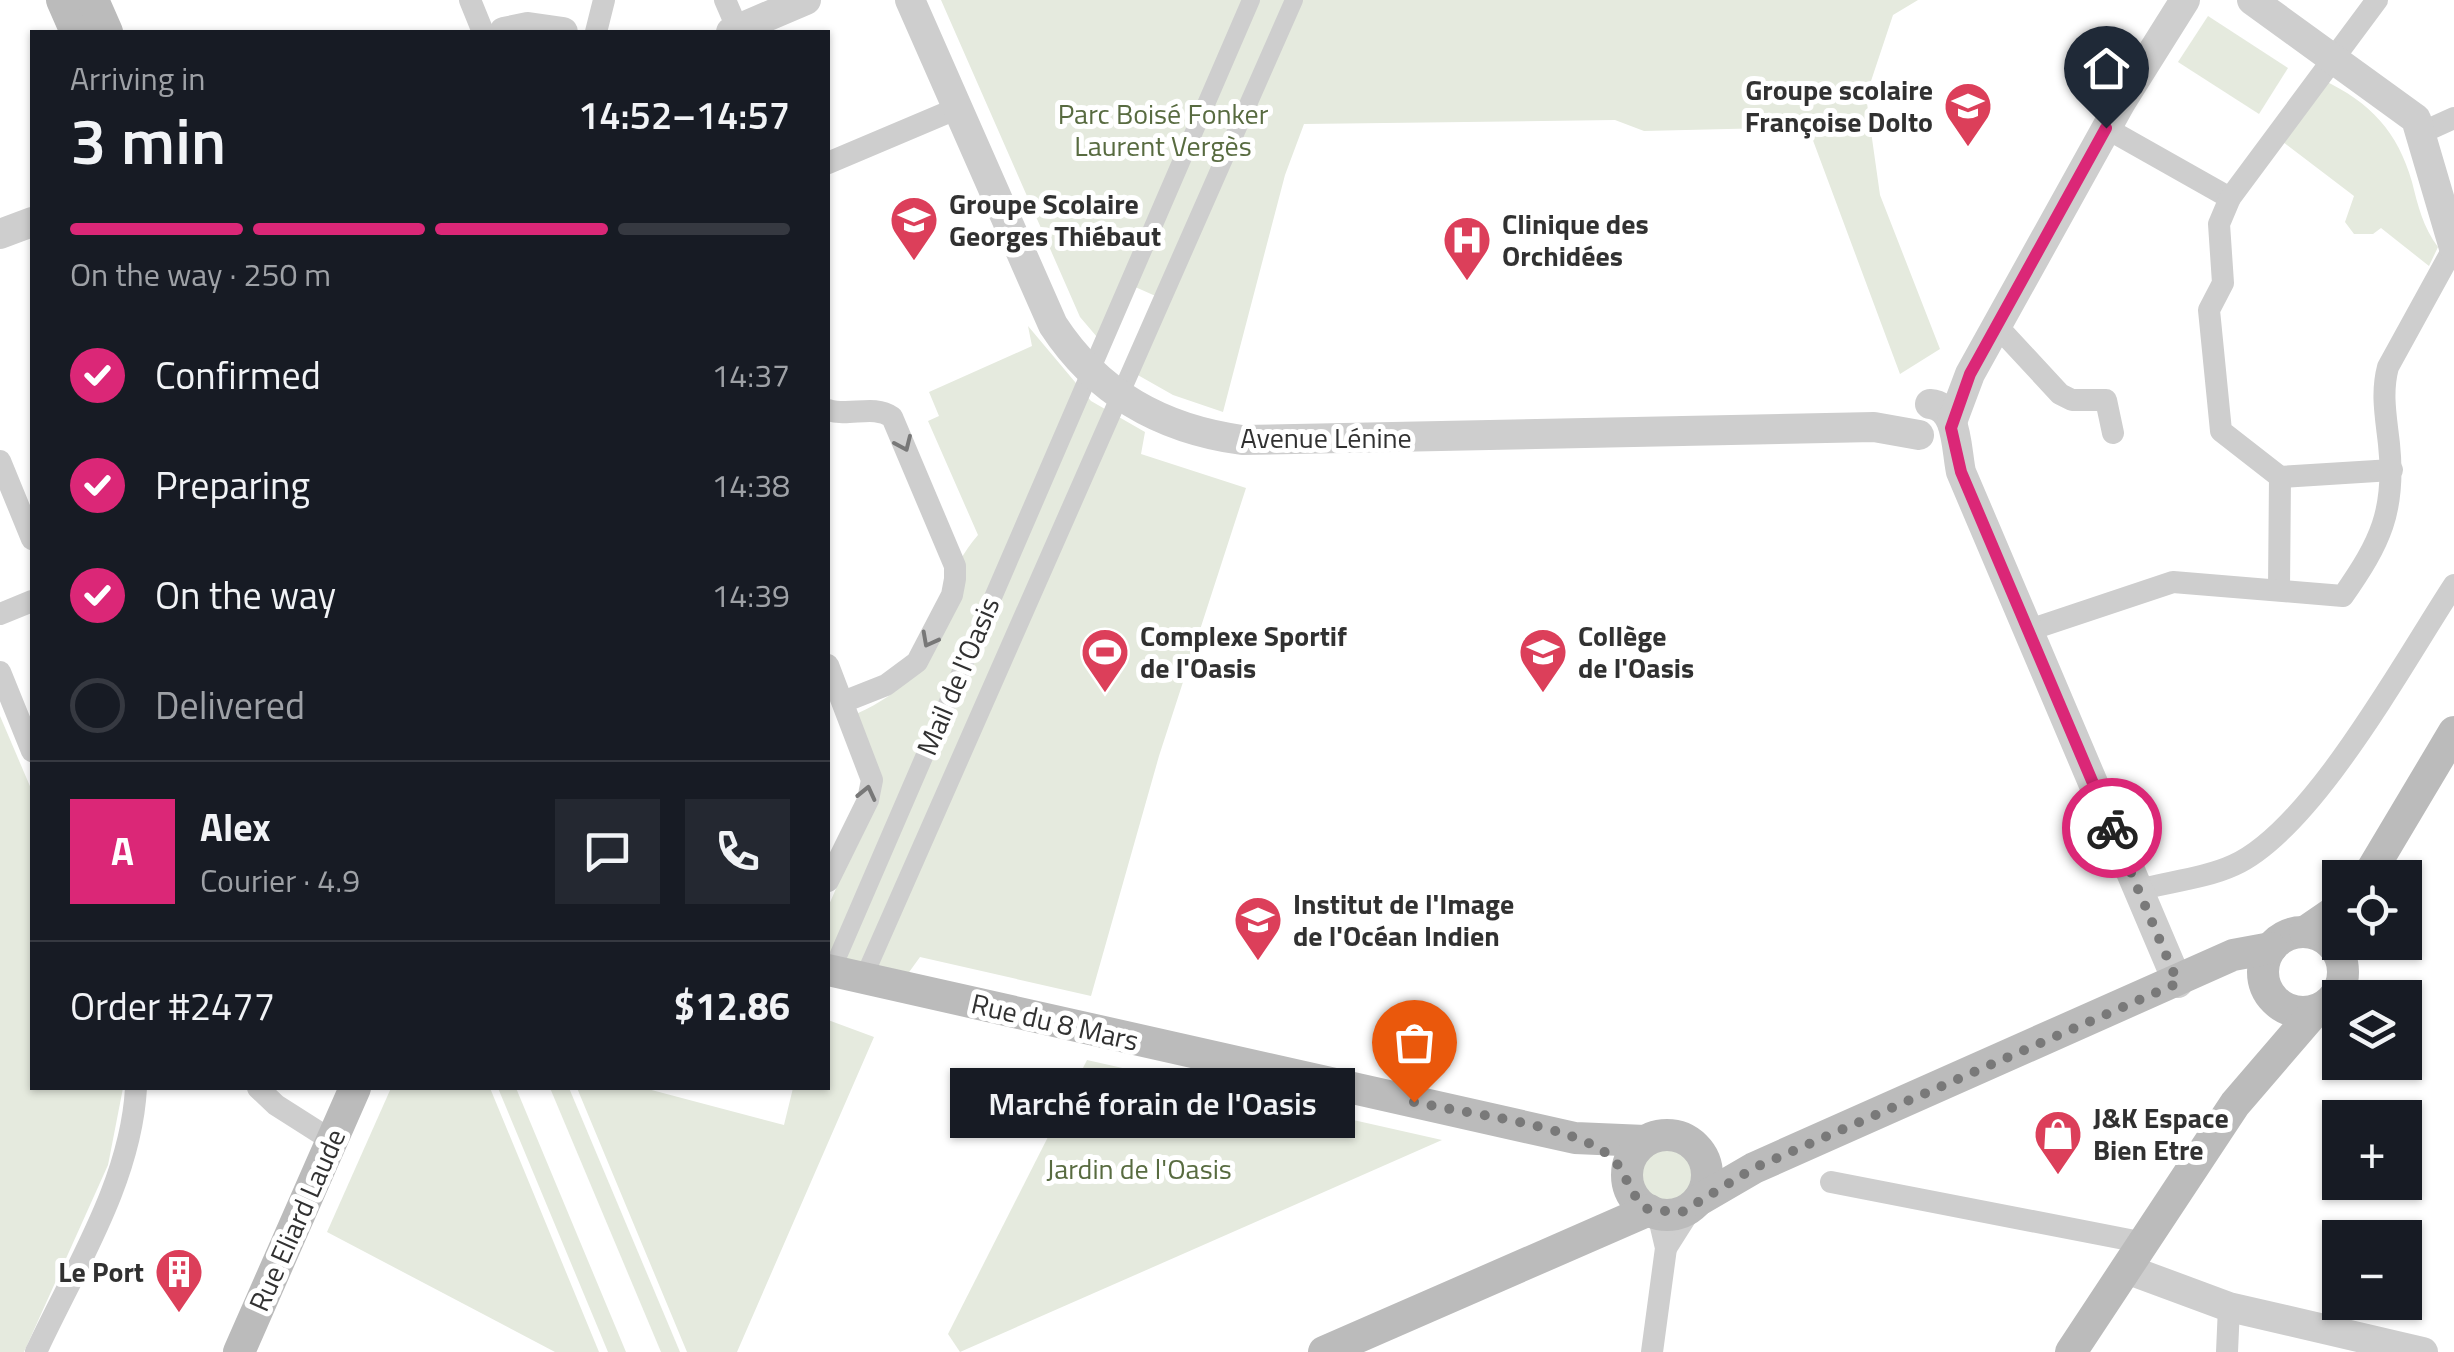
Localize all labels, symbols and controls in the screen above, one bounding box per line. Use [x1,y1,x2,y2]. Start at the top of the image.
pin [2064,26,2149,129]
icon: home [2079,41,2134,96]
text: Arriving in [70,54,206,102]
place label: Groupe scolaire Françoise Dolto [1745,68,1933,143]
school or university icon: Groupe scolaire Françoise Dolto [1942,80,1994,148]
text: 14:52–14:57 [578,86,790,144]
text: 3 min [70,90,226,189]
park label: Parc Boisé Fonker Laurent Vergès [1058,92,1269,167]
place label: Groupe Scolaire Georges Thiébaut [949,182,1161,257]
school or university icon: Groupe Scolaire Georges Thiébaut [888,194,940,262]
place label: Clinique des Orchidées [1502,202,1649,277]
hospital icon: Clinique des Orchidées [1441,214,1493,282]
text: On the way · 250 m [70,250,331,298]
text: Confirmed [155,346,321,404]
icon: check [70,348,125,403]
text: 14:37 [711,351,790,399]
street label: Avenue Lénine [1240,416,1412,459]
one-way arrow [892,434,912,452]
text: Preparing [155,456,310,514]
icon: check [70,458,125,513]
text: 14:38 [711,461,790,509]
text: On the way [155,566,336,624]
icon: check [70,568,125,623]
text: 14:39 [711,571,790,619]
street label: Mail de l'Oasis [905,590,1010,762]
place label: Complexe Sportif de l'Oasis [1140,614,1347,689]
place label: Collège de l'Oasis [1578,614,1694,689]
sports icon: Complexe Sportif de l'Oasis [1079,626,1131,694]
school or university icon: Collège de l'Oasis [1517,626,1569,694]
one-way arrow [922,629,941,647]
text: Delivered [155,676,305,734]
courier [2062,778,2162,878]
one-way arrow [855,785,876,802]
text: Alex [200,798,271,856]
button: chat [555,799,660,904]
button: phone [685,799,790,904]
icon: bike [2085,801,2140,856]
text: A [111,822,134,880]
text: Courier · 4.9 [200,856,360,904]
map controls [2322,860,2422,1320]
button: locate [2322,860,2422,960]
place label: Institut de l'Image de l'Océan Indien [1293,882,1514,957]
school or university icon: Institut de l'Image de l'Océan Indien [1232,894,1284,962]
text: Order #2477 [70,977,275,1035]
text: $12.86 [674,977,790,1035]
button: layers [2322,980,2422,1080]
street label: Rue du 8 Mars [967,981,1143,1062]
pin [1372,1000,1457,1103]
icon: bag [1387,1015,1442,1070]
callout: Marché forain de l'Oasis [949,1067,1354,1137]
text: Marché forain de l'Oasis [988,1079,1317,1127]
place label: J&K Espace Bien Etre [2093,1096,2229,1171]
button: + [2322,1100,2422,1200]
shop icon: J&K Espace Bien Etre [2032,1108,2084,1176]
street label: Rue Eliard Laude [237,1122,356,1318]
park label: Jardin de l'Oasis [1046,1147,1232,1190]
button: − [2322,1220,2422,1320]
building icon: Le Port [153,1246,205,1314]
place label: Le Port [58,1250,144,1293]

